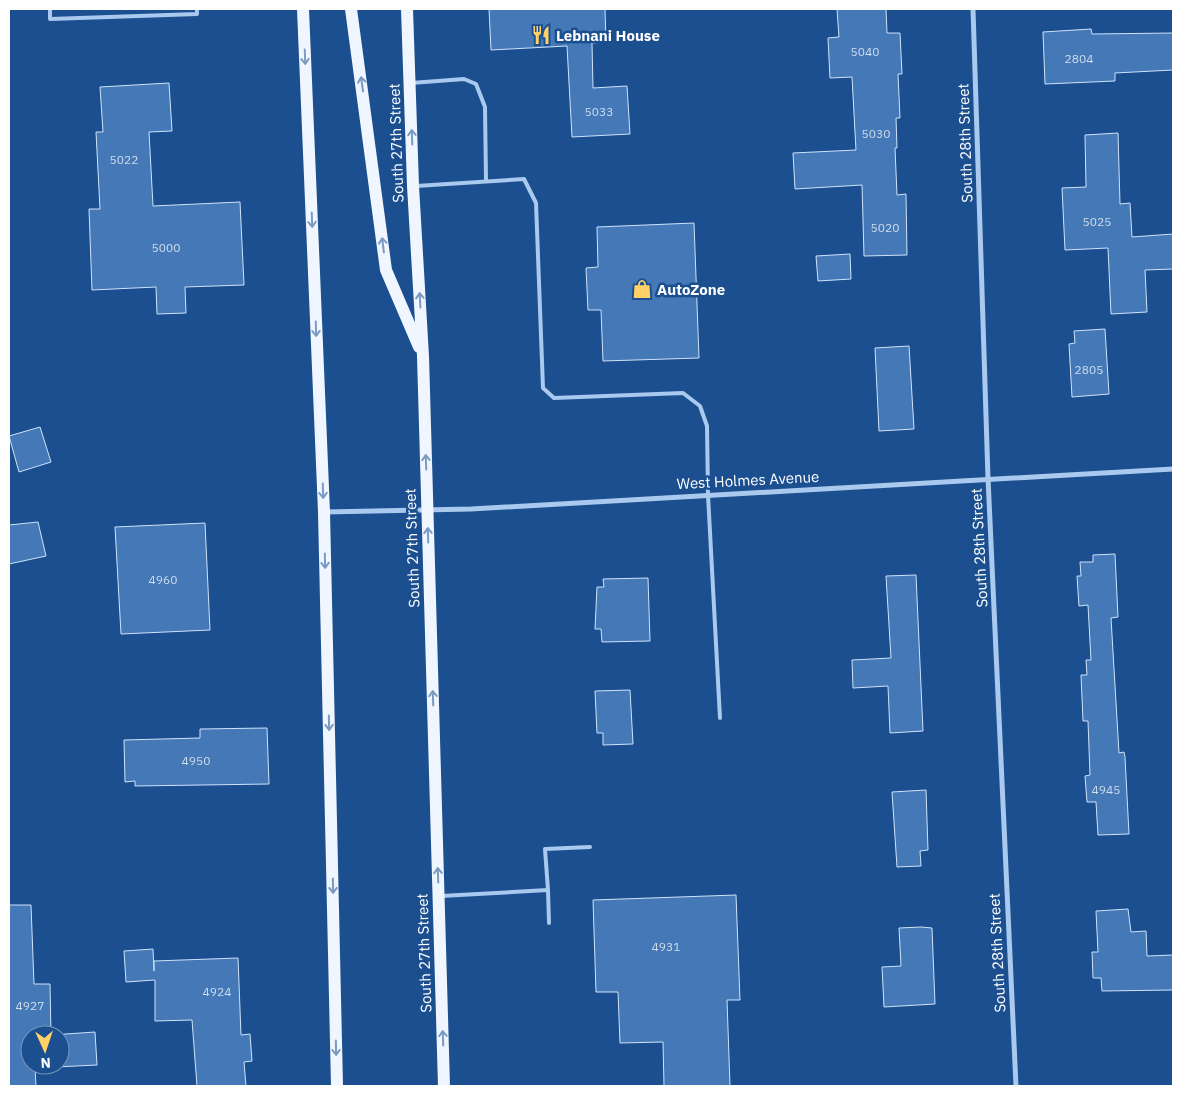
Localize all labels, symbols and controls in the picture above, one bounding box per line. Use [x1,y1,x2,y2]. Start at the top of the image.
restaurant icon: Lebnani House [530,24,552,46]
place label: Lebnani House [556,26,660,45]
house number: 5040 [851,44,879,59]
one-way arrow [300,49,309,65]
house number: 2804 [1065,51,1093,66]
one-way arrow [356,76,366,92]
street label: South 27th Street [384,83,408,203]
street label: South 28th Street [953,83,977,203]
house number: 5033 [585,104,613,119]
house number: 5030 [862,126,890,141]
one-way arrow [407,130,417,146]
house number: 5022 [110,152,138,167]
one-way arrow [307,212,316,228]
house number: 5025 [1083,214,1111,229]
house number: 5020 [871,220,899,235]
one-way arrow [378,238,388,254]
house number: 5000 [152,240,180,255]
shop icon: AutoZone [631,278,653,300]
place label: AutoZone [657,280,725,299]
one-way arrow [415,292,424,308]
one-way arrow [312,320,321,336]
house number: 2805 [1075,362,1103,377]
one-way arrow [421,454,431,470]
street label: West Holmes Avenue [676,467,820,493]
one-way arrow [318,482,328,499]
street label: South 27th Street [400,488,424,608]
street label: South 28th Street [966,488,992,608]
one-way arrow [423,528,433,544]
one-way arrow [320,552,330,569]
house number: 4960 [149,572,177,587]
one-way arrow [428,690,438,706]
one-way arrow [324,715,334,731]
house number: 4950 [182,753,210,768]
house number: 4945 [1092,782,1120,797]
one-way arrow [434,867,443,883]
one-way arrow [328,878,337,894]
street label: South 27th Street [412,893,436,1013]
street label: South 28th Street [984,893,1010,1013]
house number: 4931 [652,939,680,954]
house number: 4924 [203,984,231,999]
house number: 4927 [16,998,44,1013]
north arrow [20,1025,70,1075]
one-way arrow [438,1030,448,1046]
one-way arrow [331,1040,341,1056]
text: N [40,1054,51,1072]

